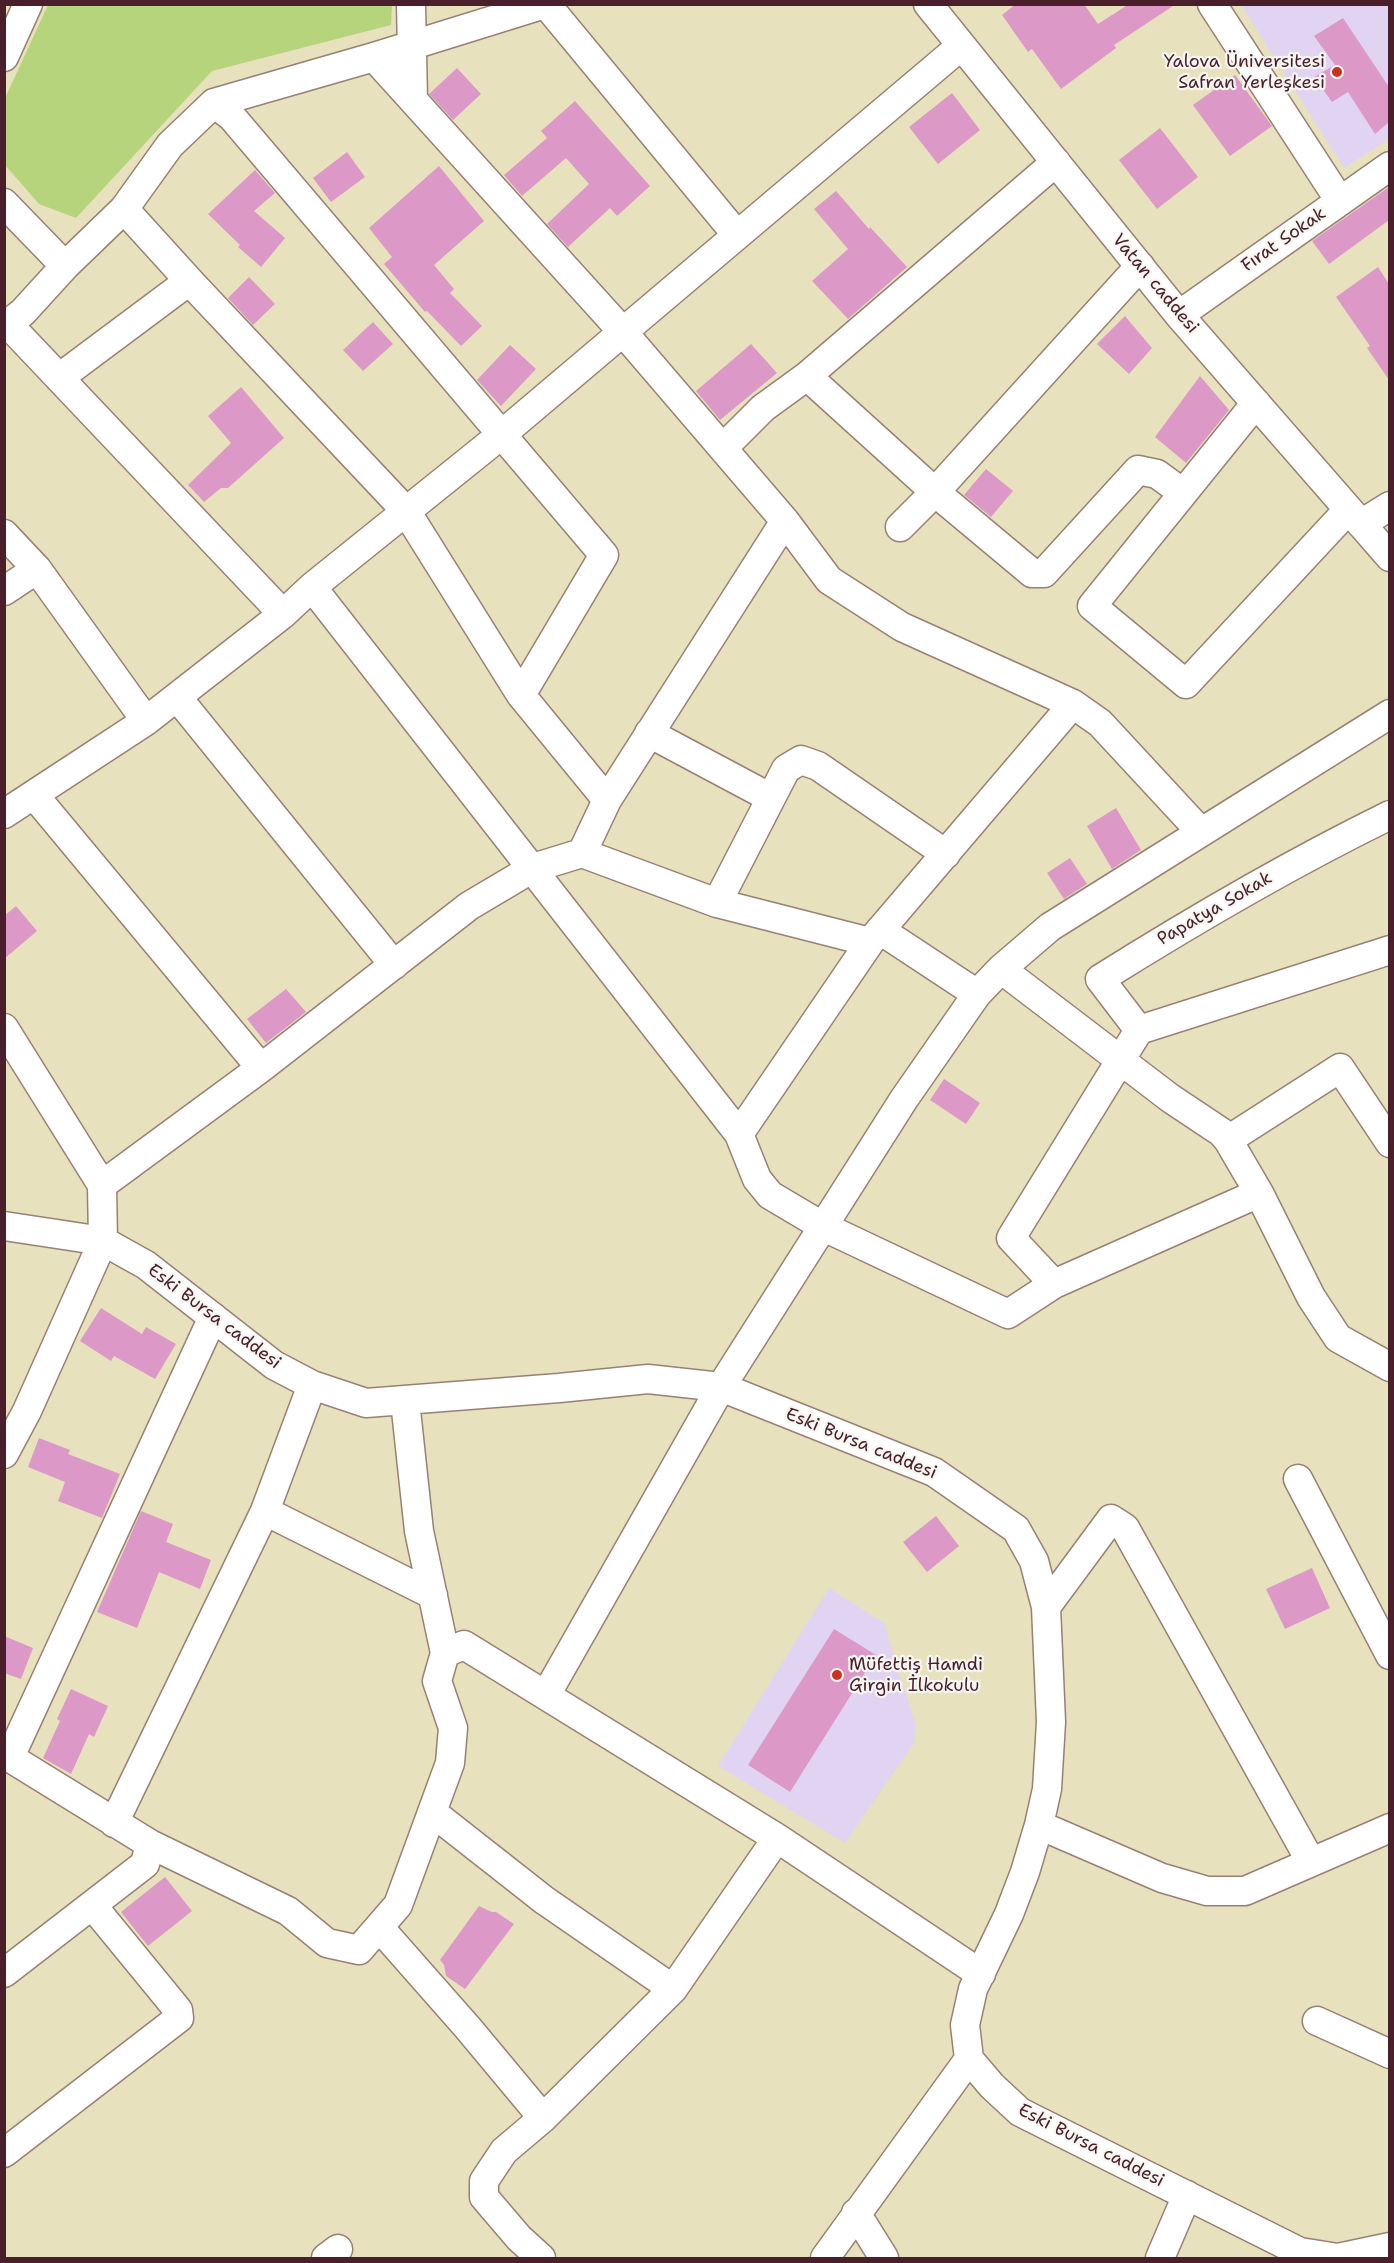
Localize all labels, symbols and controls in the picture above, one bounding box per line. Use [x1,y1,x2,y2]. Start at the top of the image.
place label: Yalova Üniversitesi Safran Yerleşkesi [1164,51,1325,94]
marker: Yalova Üniversitesi Safran Yerleşkesi [1330,65,1344,79]
street label: Fırat Sokak [1238,203,1330,277]
street label: Vatan caddesi [1107,230,1203,338]
street label: Papatya Sokak [1154,867,1276,951]
street label: Eski Bursa caddesi [143,1260,285,1374]
street label: Eski Bursa caddesi [782,1404,940,1484]
place label: Müfettiş Hamdi Girgin İlkokulu [849,1654,983,1696]
marker: Müfettiş Hamdi Girgin İlkokulu [830,1668,844,1682]
street label: Eski Bursa caddesi [1014,2100,1168,2192]

